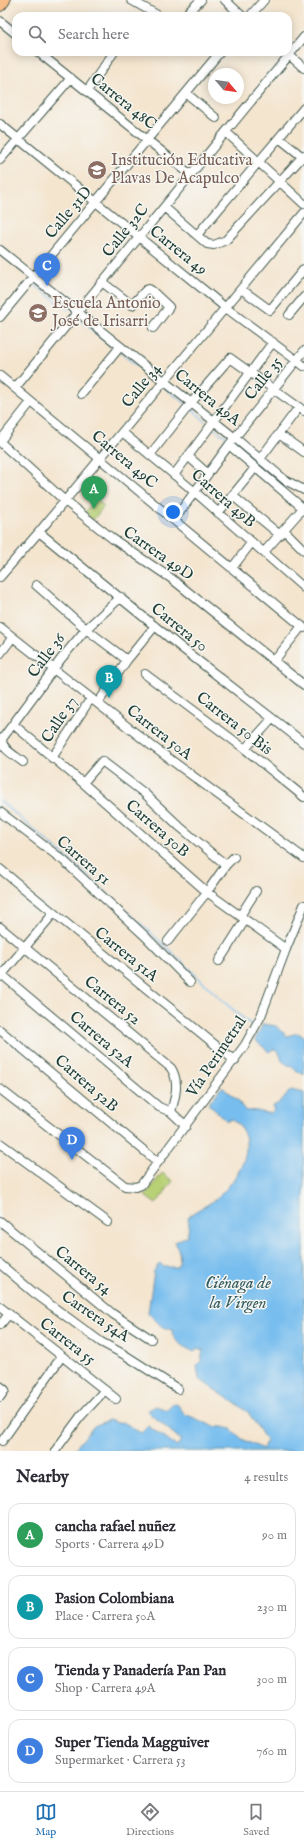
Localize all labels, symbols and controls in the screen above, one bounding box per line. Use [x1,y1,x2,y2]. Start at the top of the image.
search box [12,12,292,56]
icon: search [26,23,48,45]
text: Search here [58,25,129,44]
north arrow [208,68,244,104]
street label: Carrera 48C [86,69,160,135]
place label: Institución Educativa Plavas De Acapulco [111,151,253,189]
school or university icon: Institución Educativa Plavas De Acapulco [86,159,108,181]
street label: Calle 31D [41,182,97,243]
street label: Calle 32C [98,200,154,262]
street label: Carrera 49 [145,222,211,280]
pin: C [34,253,60,286]
place label: Escuela Antonio José de Irisarri [50,294,161,332]
school or university icon: Escuela Antonio José de Irisarri [27,302,49,324]
street label: Calle 35 [241,353,287,405]
street label: Calle 34 [118,360,166,412]
street label: Carrera 49A [170,365,245,431]
street label: Carrera 49C [87,427,161,493]
street label: Carrera 49B [187,465,259,533]
pin: A [81,476,107,509]
your location [163,502,183,522]
street label: Carrera 49D [119,522,197,586]
street label: Carrera 50 [147,599,212,657]
street label: Calle 36 [24,630,70,682]
pin: B [96,665,122,698]
street label: Carrera 50 Bis [192,688,276,760]
street label: Calle 37 [38,693,82,747]
street label: Carrera 50A [122,701,197,766]
street label: Carrera 50B [121,796,193,862]
street label: Carrera 51 [52,832,114,890]
street label: Carrera 51A [90,923,163,988]
street label: Carrera 52 [80,972,144,1030]
street label: Carrera 52A [65,1007,138,1073]
street label: Vía Perimetral [182,1012,252,1102]
street label: Carrera 52B [50,1051,122,1117]
pin: D [59,1127,85,1160]
street label: Carrera 54 [51,1242,116,1300]
water label: Ciénaga de la Virgen [205,1273,271,1314]
street label: Carrera 54A [57,1287,134,1348]
street label: Carrera 55 [35,1314,99,1370]
text: Nearby [16,1467,69,1488]
text: 4 results [244,1469,288,1486]
text: cancha rafael nuñez [55,1517,176,1536]
text: A [26,1527,34,1544]
text: 90 m [262,1527,287,1544]
text: Sports · Carrera 49D [55,1536,164,1553]
text: Pasion Colombiana [55,1589,174,1608]
text: B [26,1599,34,1616]
text: 230 m [257,1599,287,1616]
text: Place · Carrera 50A [55,1608,155,1625]
text: Tienda y Panadería Pan Pan [55,1661,226,1680]
text: C [25,1671,35,1688]
text: 300 m [256,1671,287,1688]
text: Shop · Carrera 49A [55,1680,156,1697]
text: Super Tienda Magguiver [55,1733,209,1752]
text: D [25,1743,35,1760]
text: 760 m [256,1743,287,1760]
text: Supermarket · Carrera 53 [55,1752,186,1769]
tab: Map [35,1801,57,1839]
tab: Directions [126,1801,174,1839]
tab: Saved [243,1801,269,1839]

